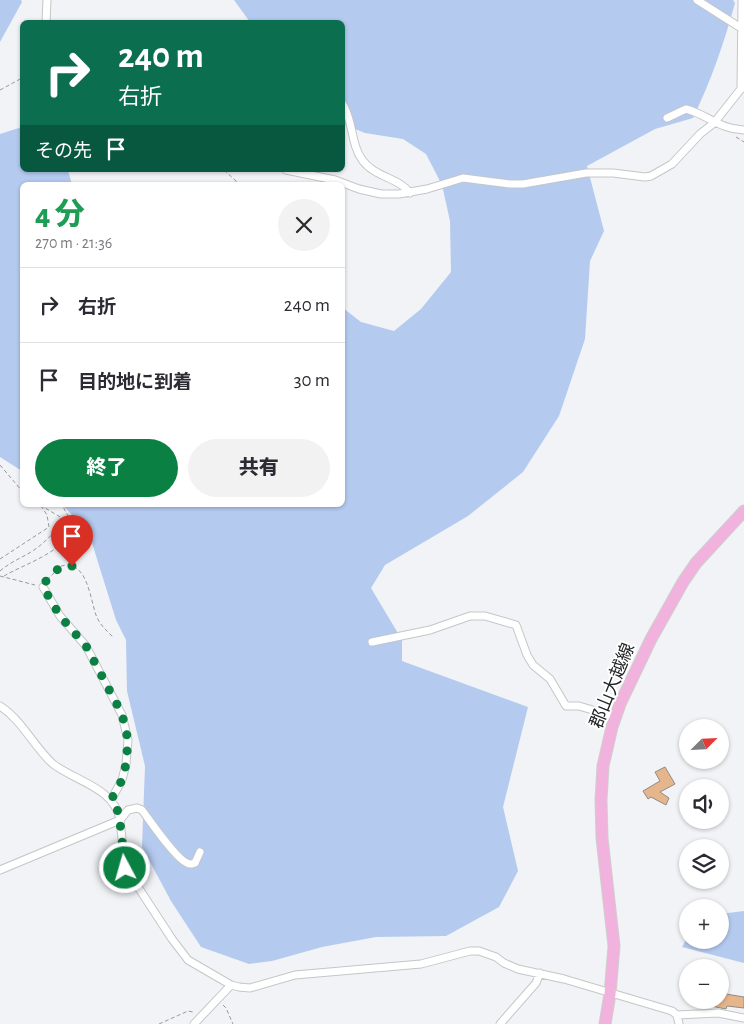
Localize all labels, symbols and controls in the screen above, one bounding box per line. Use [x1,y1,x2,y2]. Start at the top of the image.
text: 240 m [118,39,204,74]
icon: right [35,40,100,105]
text: 右折 [118,86,162,108]
icon: arrive [102,135,130,163]
text: その先 [35,142,92,161]
button: close [278,199,330,251]
text: 4 分 [35,200,85,230]
text: 270 m · 21:36 [35,235,112,251]
icon: right [35,291,63,319]
text: 240 m [284,296,330,315]
text: 右折 [78,298,116,317]
icon: arrive [35,366,63,394]
text: 30 m [294,371,330,390]
text: 目的地に到着 [78,373,192,392]
button: 終了 [35,439,178,497]
button: 共有 [188,439,330,497]
pin [51,515,93,566]
icon: arrive [58,522,86,550]
street label: 郡山大越線 [586,640,638,731]
north arrow [679,719,729,769]
map controls [679,719,729,1009]
button: sound [679,779,729,829]
button: layers [679,839,729,889]
position arrow [98,841,150,893]
button: + [679,899,729,949]
button: − [679,959,729,1009]

